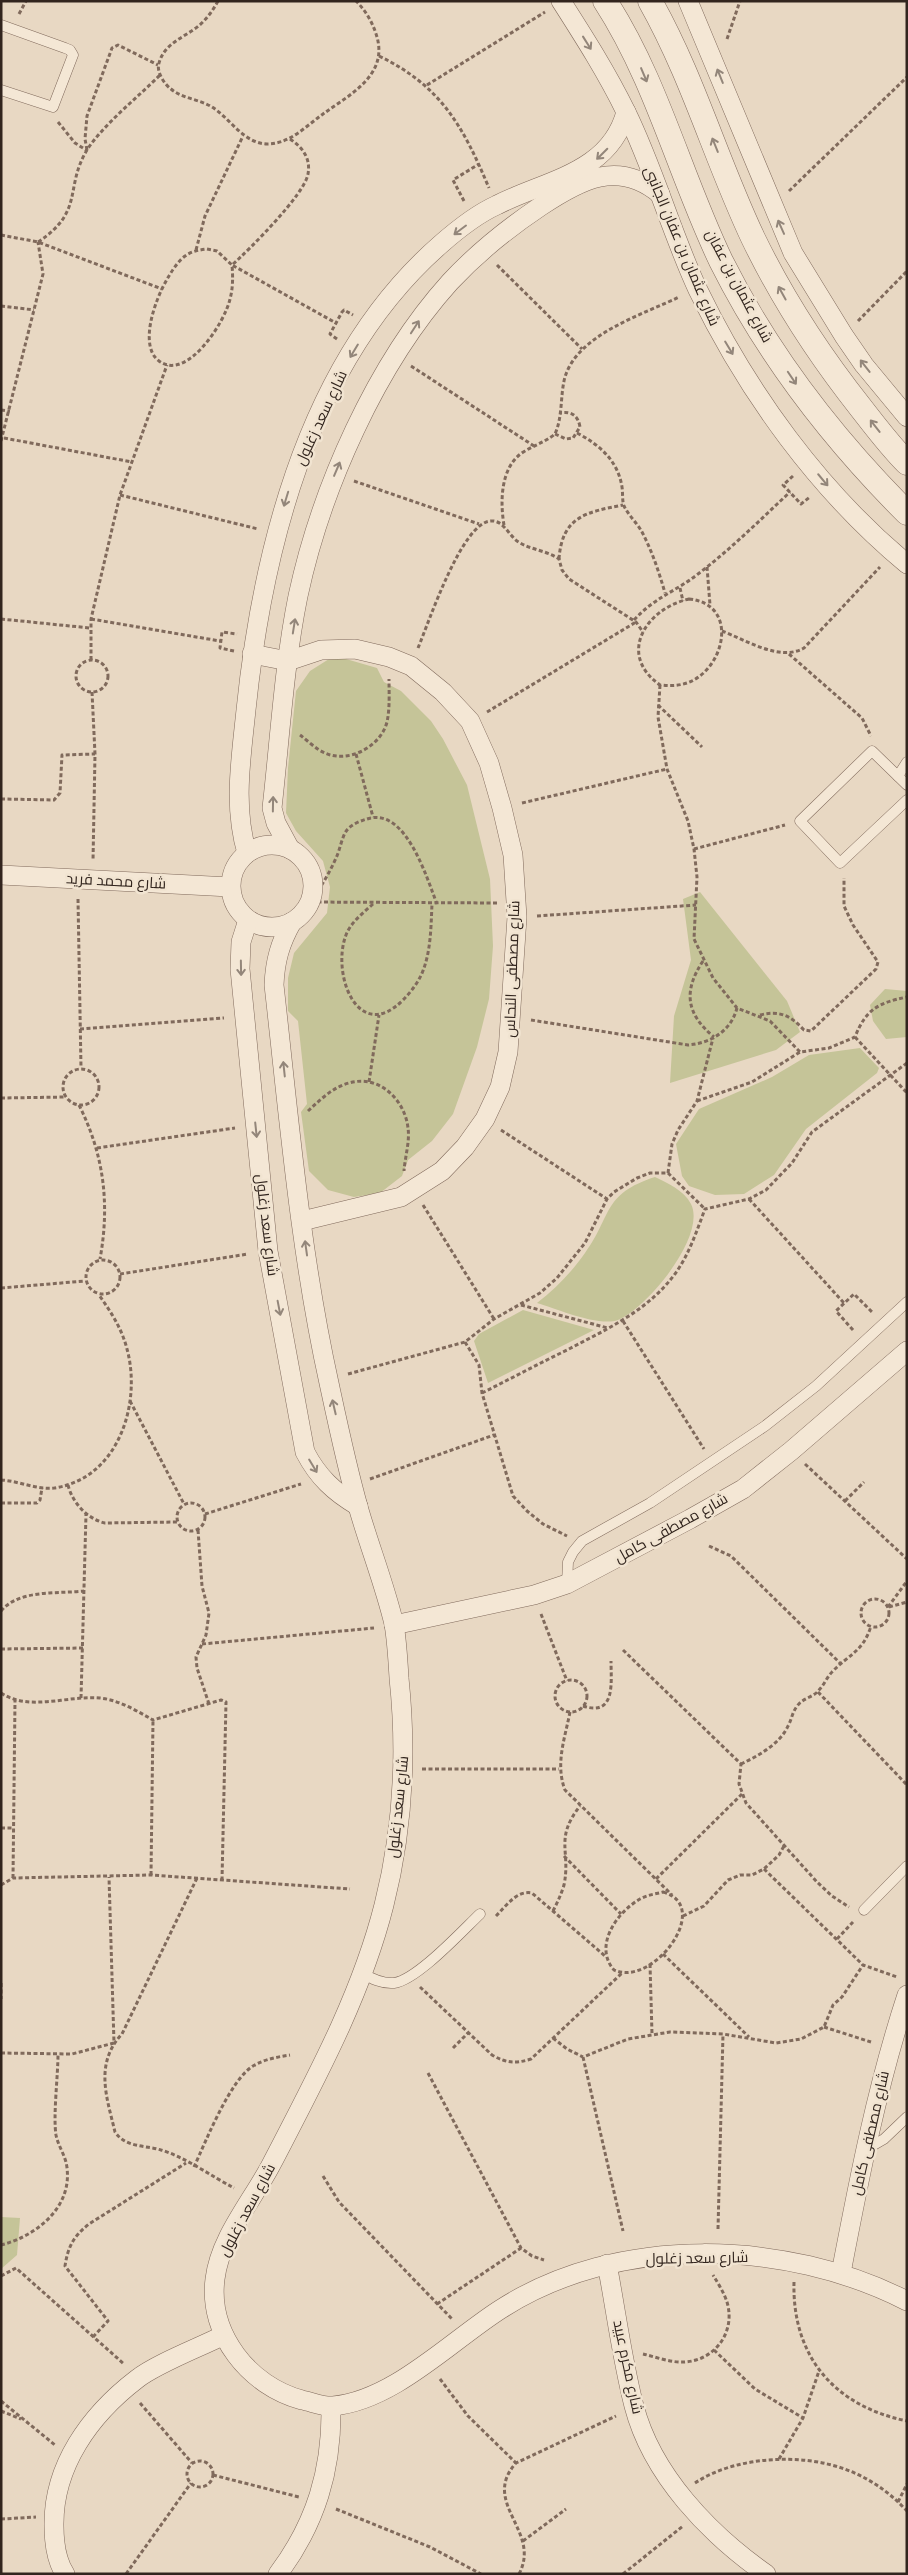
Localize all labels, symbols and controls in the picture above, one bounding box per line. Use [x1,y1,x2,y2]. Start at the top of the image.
one-way arrow [582,35,592,49]
one-way arrow [640,67,650,82]
one-way arrow [715,69,725,84]
one-way arrow [710,138,720,153]
one-way arrow [596,148,609,160]
street label: شارع عثمان بن عفان الجانبى [638,164,723,329]
one-way arrow [776,220,786,235]
one-way arrow [454,224,467,235]
street label: شارع عثمان بن عفان [700,227,776,347]
one-way arrow [777,286,786,301]
one-way arrow [411,321,421,335]
one-way arrow [724,340,734,354]
one-way arrow [348,344,358,358]
one-way arrow [859,360,870,373]
street label: شارع سعد زغلول [292,368,353,469]
one-way arrow [787,370,797,384]
one-way arrow [870,419,880,433]
one-way arrow [333,462,342,477]
one-way arrow [818,473,829,486]
one-way arrow [281,490,291,506]
one-way arrow [289,618,299,634]
one-way arrow [269,797,278,813]
street label: شارع محمد فريد [65,870,166,895]
street label: شارع مصطفى النحاس [502,900,525,1038]
one-way arrow [236,960,246,976]
one-way arrow [279,1061,289,1077]
one-way arrow [251,1121,261,1137]
street label: شارع سعد زغلول [250,1173,281,1277]
one-way arrow [301,1240,311,1256]
one-way arrow [274,1300,284,1316]
one-way arrow [329,1400,338,1416]
one-way arrow [309,1459,319,1473]
street label: شارع مصطفى كامل [612,1490,732,1568]
street label: شارع سعد زغلول [385,1755,414,1859]
street label: شارع مصطفى كامل [848,2069,895,2197]
street label: شارع سعد زغلول [216,2161,281,2260]
street label: شارع سعد زغلول [646,2249,748,2270]
street label: شارع مكرم عبيد [607,2319,646,2416]

